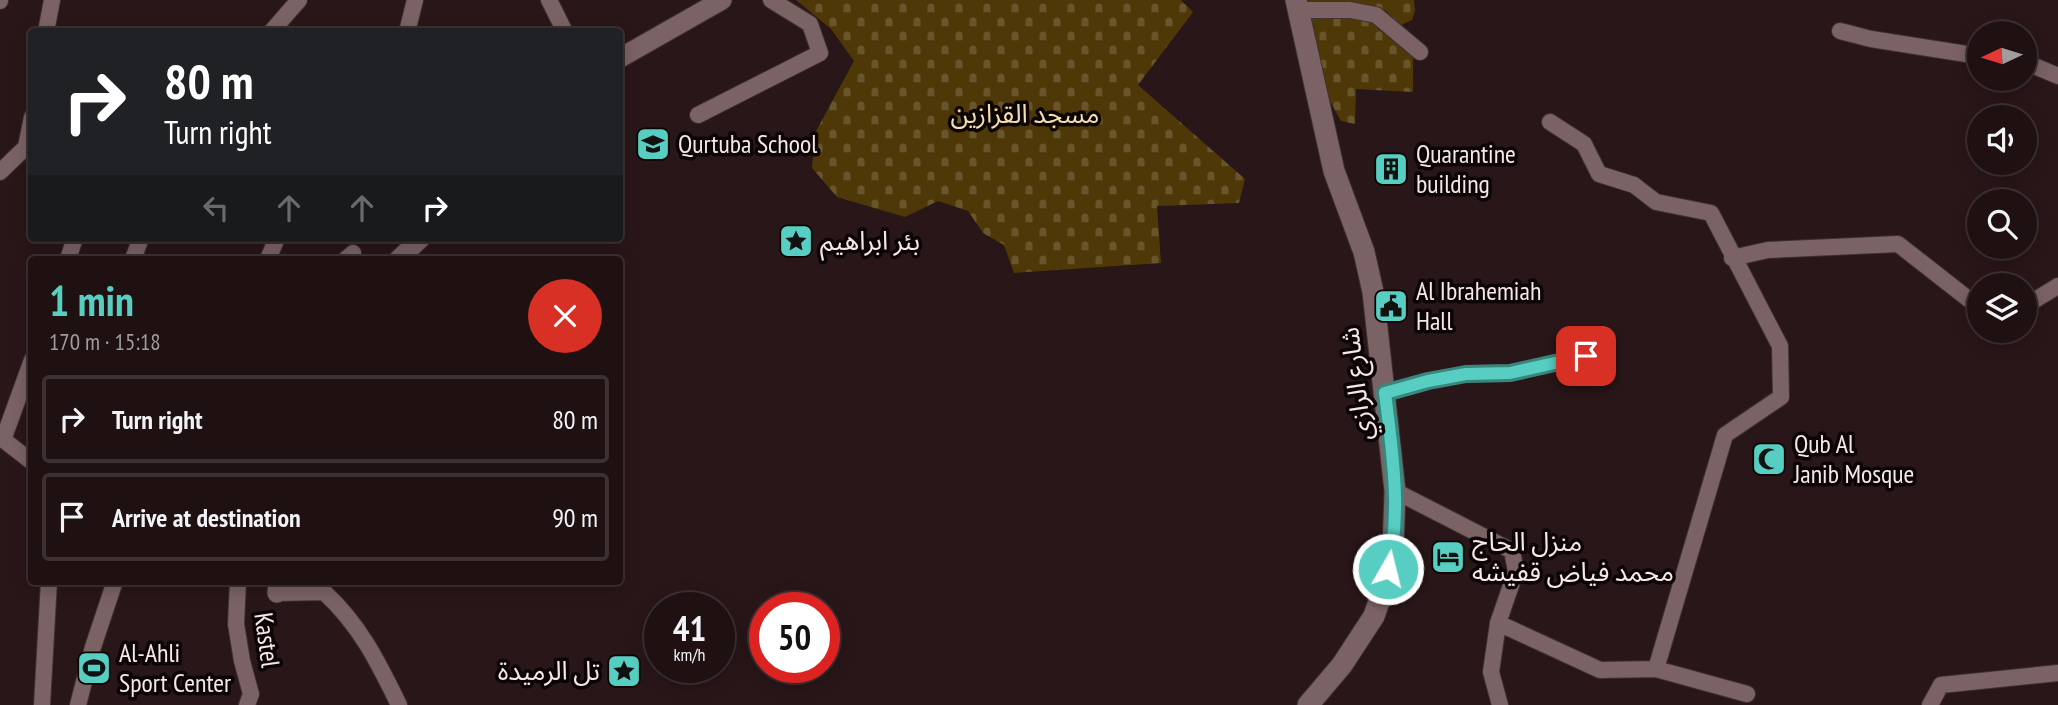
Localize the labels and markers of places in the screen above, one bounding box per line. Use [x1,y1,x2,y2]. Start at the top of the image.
school or university icon: Qurtuba School [634,125,672,163]
place label: Qurtuba School [678,127,817,160]
place label: Quarantine building [1416,137,1516,200]
building icon: Quarantine building [1372,150,1410,188]
place icon: بئر ابراهيم [777,222,815,260]
place label: بئر ابراهيم [820,224,920,261]
place label: Al Ibrahemiah Hall [1416,274,1541,337]
public building icon: Al Ibrahemiah Hall [1372,287,1410,325]
pin [1556,326,1616,386]
place label: Qub Al Janib Mosque [1793,427,1914,490]
mosque icon: Qub Al Janib Mosque [1750,440,1788,478]
place label: منزل الحاج محمد فياض قفيشه [1472,525,1674,588]
hotel icon: منزل الحاج محمد فياض قفيشه [1429,538,1467,576]
place label: Al-Ahli Sport Center [119,636,231,699]
sports icon: Al-Ahli Sport Center [75,649,113,687]
place icon: تل الرميدة [605,652,643,690]
place label: تل الرميدة [498,654,600,687]

